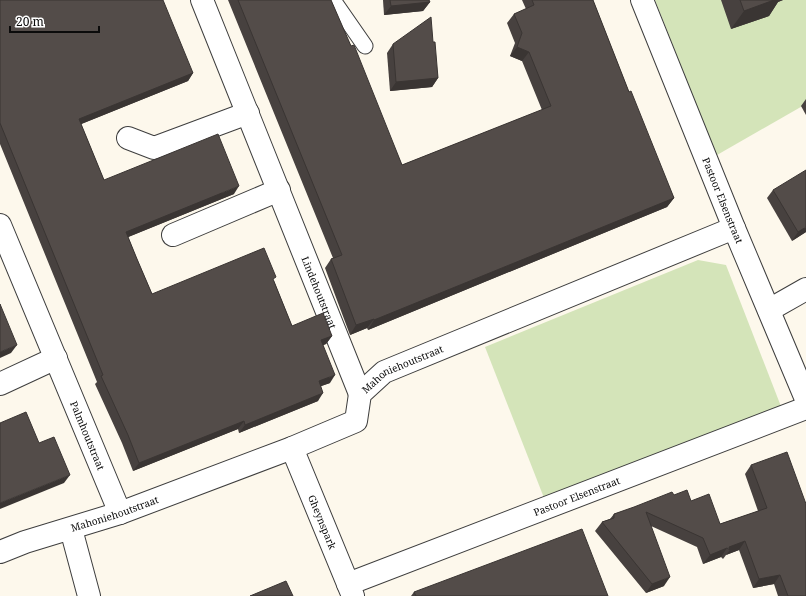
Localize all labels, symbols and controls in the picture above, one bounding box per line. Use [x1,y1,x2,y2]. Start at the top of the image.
scale bar [10,8,99,34]
text: 20 m [16,13,44,30]
street label: Pastoor Elsenstraat [699,155,747,246]
street label: Lindehoutstraat [298,254,340,331]
street label: Mahoniehoutstraat [358,341,446,396]
street label: Palmhoutstraat [67,399,108,473]
street label: Pastoor Elsenstraat [531,473,622,519]
street label: Mahoniehoutstraat [69,492,161,535]
street label: Gheynspark [305,493,340,552]

